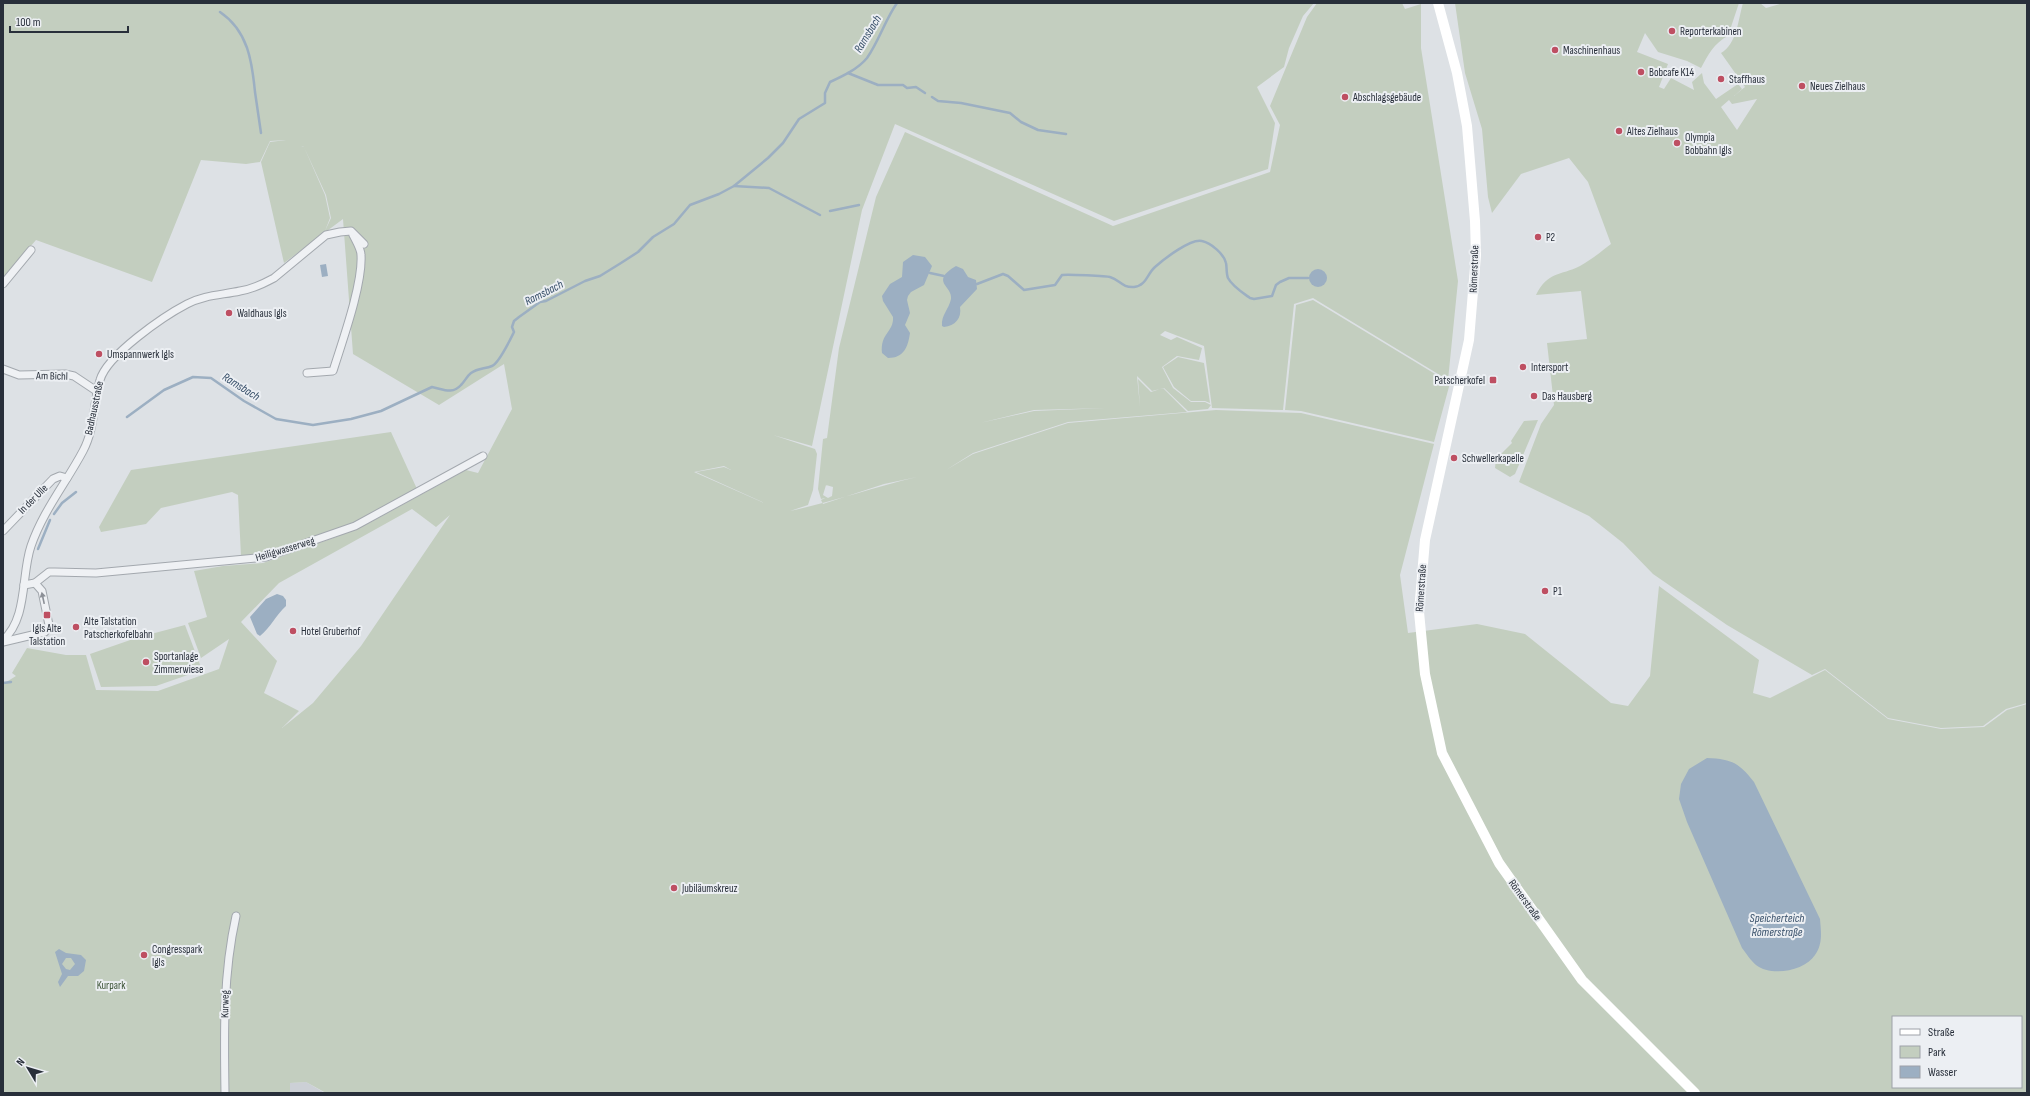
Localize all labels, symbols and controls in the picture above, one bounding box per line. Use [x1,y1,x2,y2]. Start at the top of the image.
scale bar [10,8,128,34]
water label: Ramsbach [851,12,885,56]
text: 100 m [16,15,41,30]
place label: Reporterkabinen [1680,25,1742,38]
marker: Reporterkabinen [1667,26,1677,36]
place label: Maschinenhaus [1563,44,1620,57]
marker: Maschinenhaus [1550,45,1560,55]
place label: Bobcafe K14 [1649,66,1694,79]
marker: Bobcafe K14 [1636,67,1646,77]
place label: Staffhaus [1729,73,1765,86]
marker: Staffhaus [1716,74,1726,84]
place label: Neues Zielhaus [1810,80,1865,93]
marker: Neues Zielhaus [1797,81,1807,91]
place label: Abschlagsgebäude [1352,91,1421,104]
marker: Abschlagsgebäude [1340,92,1350,102]
place label: Altes Zielhaus [1626,125,1678,138]
marker: Altes Zielhaus [1614,126,1624,136]
place label: Olympia Bobbahn Igls [1685,131,1732,157]
marker: Olympia Bobbahn Igls [1672,138,1682,148]
place label: P2 [1546,231,1556,244]
marker: P2 [1533,232,1543,242]
street label: Römerstraße [1467,245,1481,293]
water label: Ramsbach [522,277,566,309]
place label: Waldhaus Igls [237,307,287,320]
marker: Waldhaus Igls [224,308,234,318]
place label: Umspannwerk Igls [107,348,174,361]
marker: Umspannwerk Igls [94,349,104,359]
place label: Intersport [1531,361,1569,374]
marker: Intersport [1518,362,1528,372]
street label: Am Bichl [35,369,68,383]
water label: Ramsbach [219,370,263,404]
place label: Patscherkofel [1434,374,1485,387]
marker: Patscherkofel [1488,375,1498,385]
street label: Badhausstraße [82,380,106,436]
place label: Das Hausberg [1542,390,1592,403]
marker: Das Hausberg [1529,391,1539,401]
place label: Schwellerkapelle [1462,452,1524,465]
marker: Schwellerkapelle [1449,453,1459,463]
street label: In der Ulle [15,481,51,517]
street label: Heiligwasserweg [254,534,317,564]
street label: Römerstraße [1413,564,1429,612]
place label: P1 [1553,585,1562,598]
marker: P1 [1540,586,1550,596]
one-way arrow [40,592,46,604]
marker: Igls Alte Talstation [42,610,52,620]
place label: Alte Talstation Patscherkofelbahn [83,615,153,641]
place label: Igls Alte Talstation [29,622,65,648]
marker: Alte Talstation Patscherkofelbahn [71,622,81,632]
place label: Hotel Gruberhof [301,625,361,638]
marker: Hotel Gruberhof [288,626,298,636]
place label: Sportanlage Zimmerwiese [154,650,204,676]
marker: Sportanlage Zimmerwiese [141,657,151,667]
street label: Römerstraße [1506,877,1544,923]
place label: Jubiläumskreuz [681,882,738,895]
marker: Jubiläumskreuz [669,883,679,893]
water label: Speicherteich Römerstraße [1750,911,1804,940]
place label: Congresspark Igls [152,943,203,969]
marker: Congresspark Igls [139,950,149,960]
park label: Kurpark [97,979,126,992]
street label: Kurweg [218,989,232,1018]
legend [1892,1016,2022,1088]
text: Straße [1928,1025,1955,1040]
text: Park [1928,1045,1946,1060]
north arrow [8,1048,48,1088]
text: N [14,1056,28,1068]
text: Wasser [1928,1065,1957,1080]

